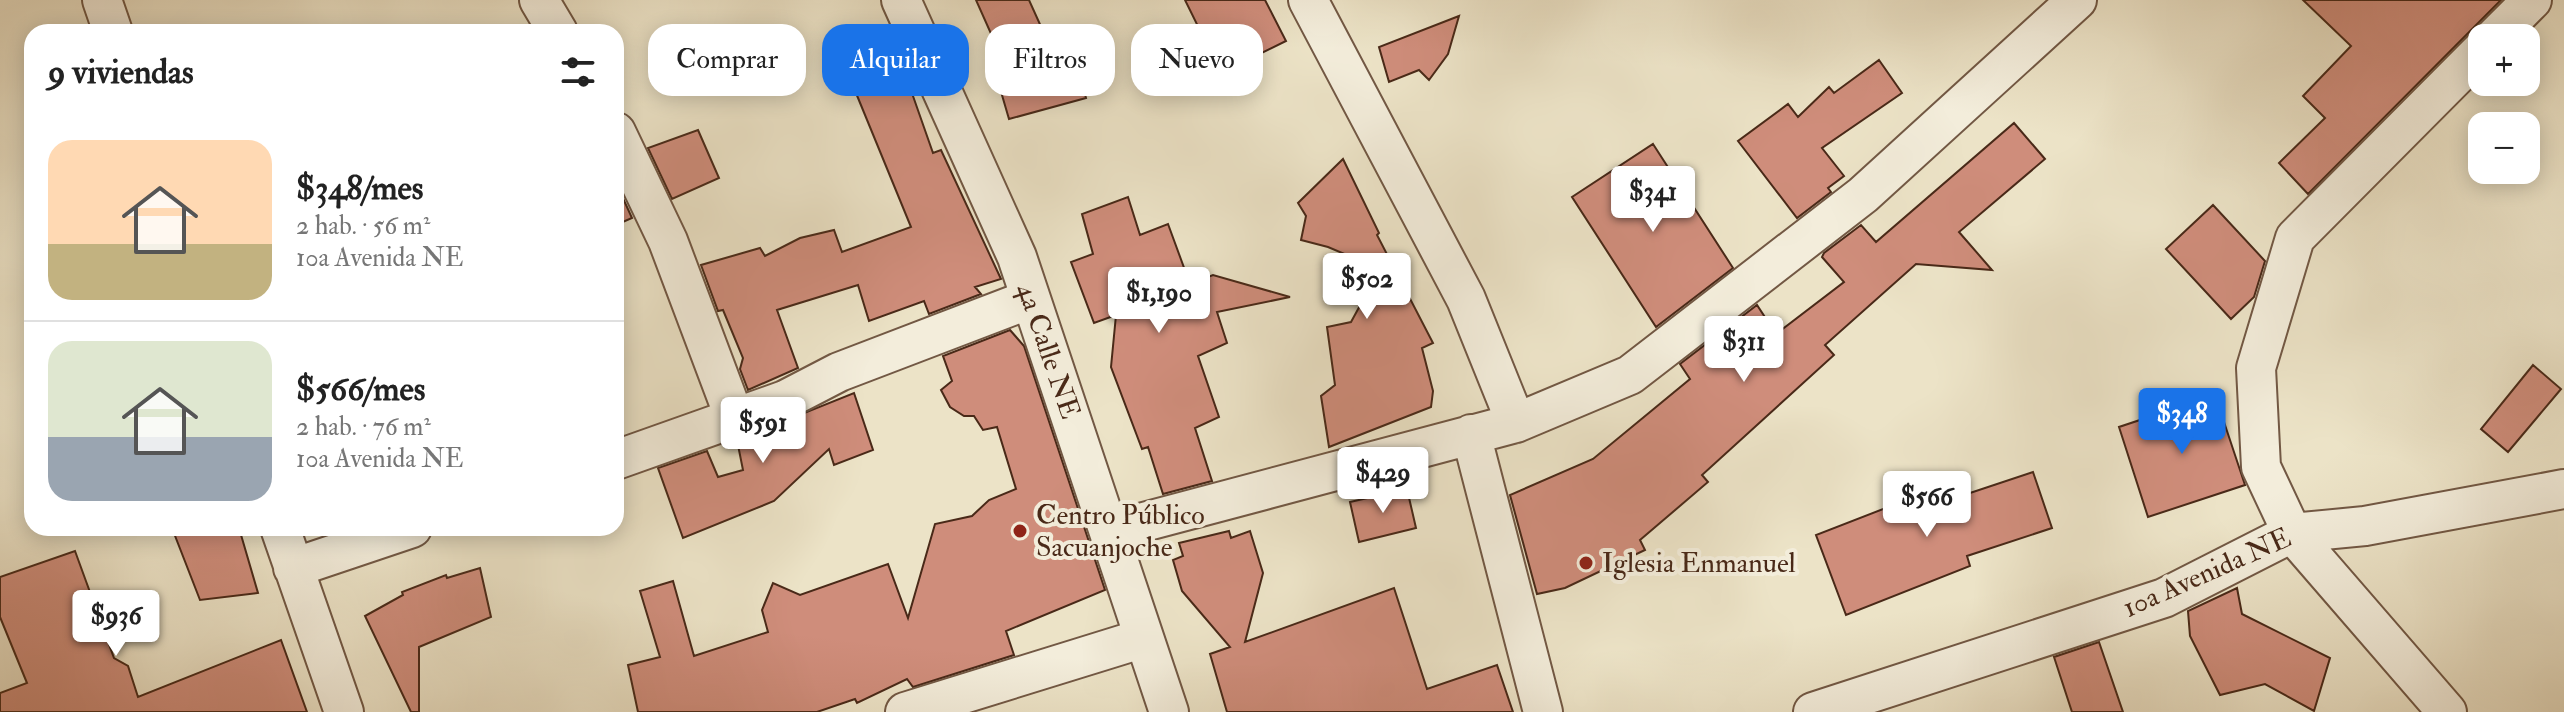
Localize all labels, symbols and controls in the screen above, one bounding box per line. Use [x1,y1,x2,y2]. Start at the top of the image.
chip: Comprar [648,24,806,96]
chip: Alquilar [822,24,969,96]
chip: Filtros [985,24,1115,96]
chip: Nuevo [1131,24,1263,96]
map controls [2468,24,2540,184]
button: + [2468,24,2540,96]
icon: filters [556,50,600,94]
text: 9 viviendas [48,51,194,94]
button: − [2468,112,2540,184]
pin: $341 [1606,166,1700,234]
text: $348/mes [296,167,423,210]
icon: home [112,172,208,268]
text: $341 [1629,176,1677,208]
text: 2 hab. · 56 m² [296,210,430,242]
text: 10a Avenida NE [296,242,464,274]
pin: $502 [1320,253,1414,321]
text: $502 [1341,263,1393,295]
pin: $1,190 [1094,267,1224,335]
text: $1,190 [1126,277,1192,309]
street label: 4a Calle NE [1008,278,1088,424]
pin: $311 [1697,316,1791,384]
text: $311 [1722,326,1766,358]
text: $566/mes [296,368,425,411]
icon: home [112,373,208,469]
pin: $348 [2135,388,2229,456]
pin: $591 [716,397,810,465]
text: $348 [2157,398,2207,430]
text: $591 [739,407,787,439]
text: 2 hab. · 76 m² [296,411,431,443]
text: 10a Avenida NE [296,443,464,475]
pin: $429 [1336,447,1430,515]
text: $429 [1355,457,1411,489]
pin: $566 [1880,471,1974,539]
text: $566 [1901,481,1953,513]
place label: Centro Público Sacuanjoche [1036,498,1205,565]
street label: 10a Avenida NE [2117,520,2297,626]
marker: Centro Público Sacuanjoche [1011,522,1029,540]
place label: Iglesia Enmanuel [1602,546,1796,581]
marker: Iglesia Enmanuel [1577,554,1595,572]
pin: $936 [69,590,163,658]
text: $936 [90,600,142,632]

